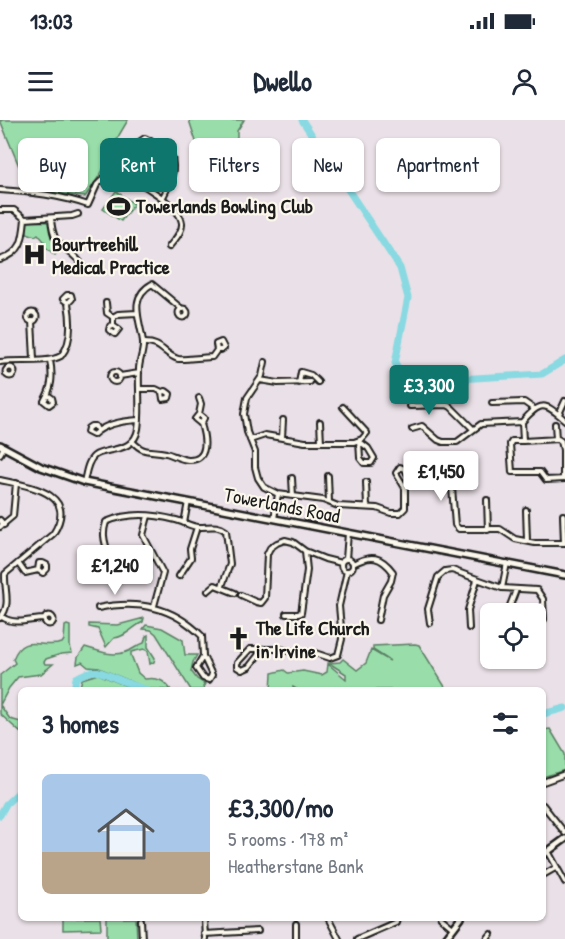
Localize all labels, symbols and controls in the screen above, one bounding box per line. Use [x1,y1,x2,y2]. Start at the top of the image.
text: 13:03 [30,6,73,36]
text: Dwello [253,63,312,99]
icon: menu [24,65,57,98]
icon: person [508,65,541,98]
chip: Buy [18,138,88,192]
chip: Rent [100,138,177,192]
chip: Filters [189,138,280,192]
chip: New [292,138,364,192]
chip: Apartment [376,138,500,192]
place label: Towerlands Bowling Club [135,192,313,220]
sports icon: Towerlands Bowling Club [105,193,131,219]
place label: Bourtreehill Medical Practice [52,230,170,280]
hospital icon: Bourtreehill Medical Practice [21,242,47,268]
pin: £3,300 [380,365,478,416]
text: £3,300 [404,371,454,398]
pin: £1,450 [392,451,490,502]
text: £1,450 [417,457,465,484]
street label: Towerlands Road [222,480,342,529]
pin: £1,240 [66,545,164,596]
text: £1,240 [91,551,139,578]
map controls [480,603,546,669]
button: locate [480,603,546,669]
place label: The Life Church in Irvine [255,614,370,664]
church icon: The Life Church in Irvine [225,626,251,652]
text: 3 homes [42,706,119,741]
icon: filters [489,707,522,740]
text: £3,300/mo [228,790,333,825]
icon: home [90,798,162,870]
text: 5 rooms · 178 m² [228,825,348,852]
text: Heatherstane Bank [228,852,363,879]

